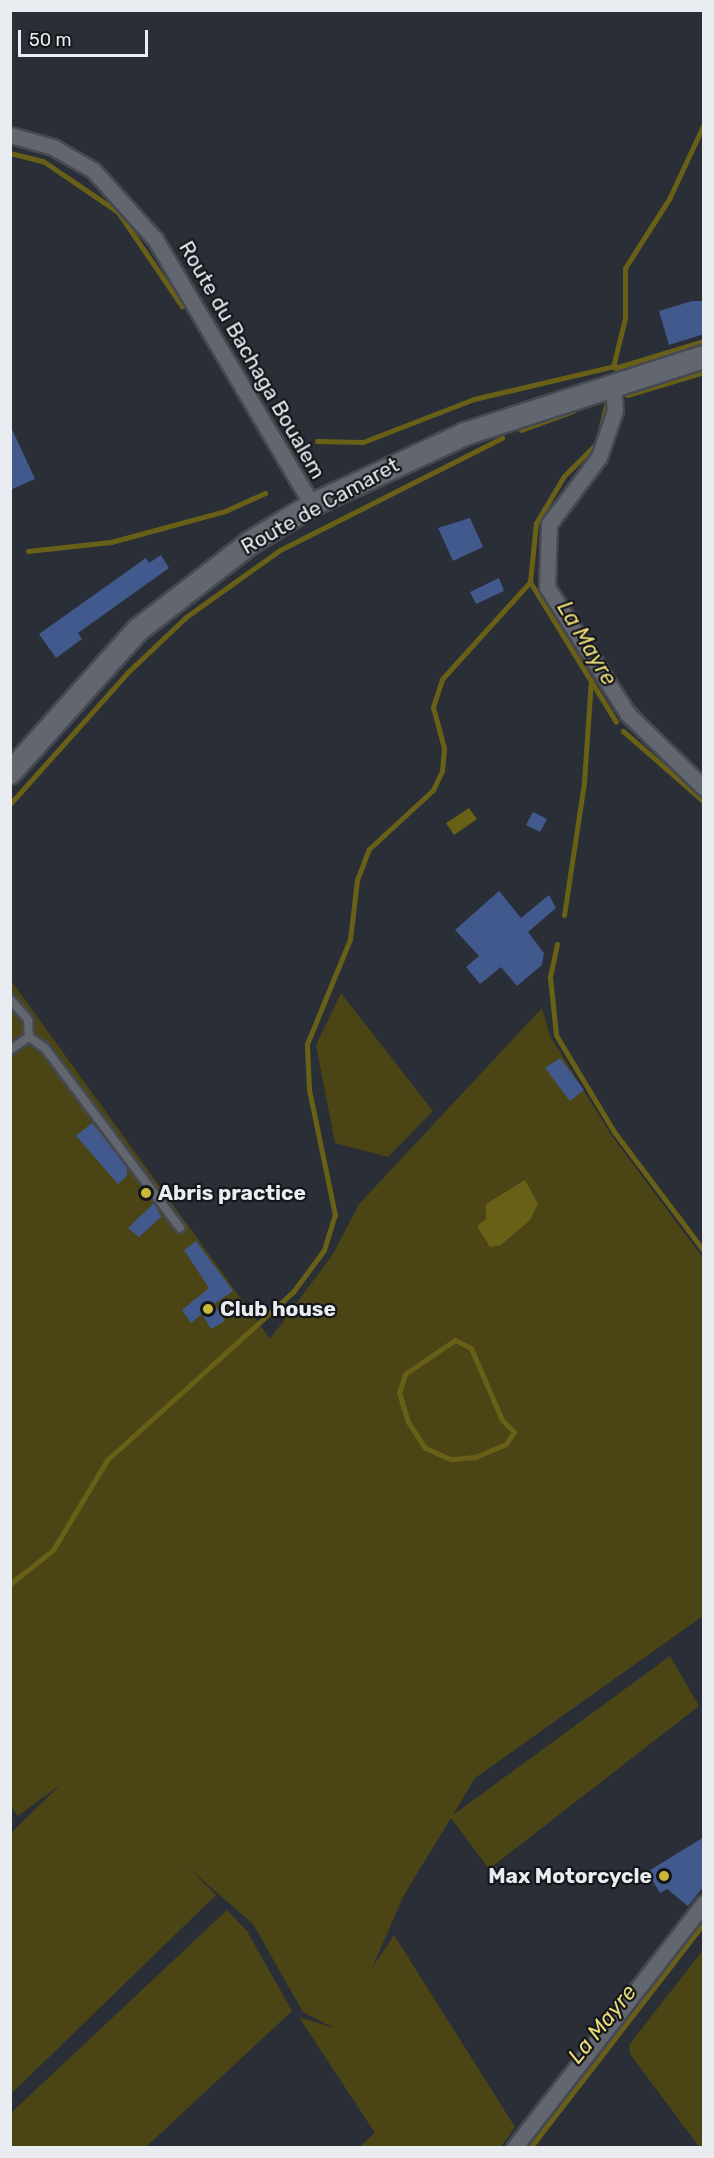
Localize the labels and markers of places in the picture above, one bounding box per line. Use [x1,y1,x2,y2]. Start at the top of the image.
place label: Abris practice [158,1180,306,1206]
marker: Abris practice [139,1186,153,1200]
place label: Club house [220,1296,336,1322]
marker: Club house [201,1302,215,1316]
place label: Max Motorcycle [488,1863,652,1889]
marker: Max Motorcycle [657,1869,671,1883]

